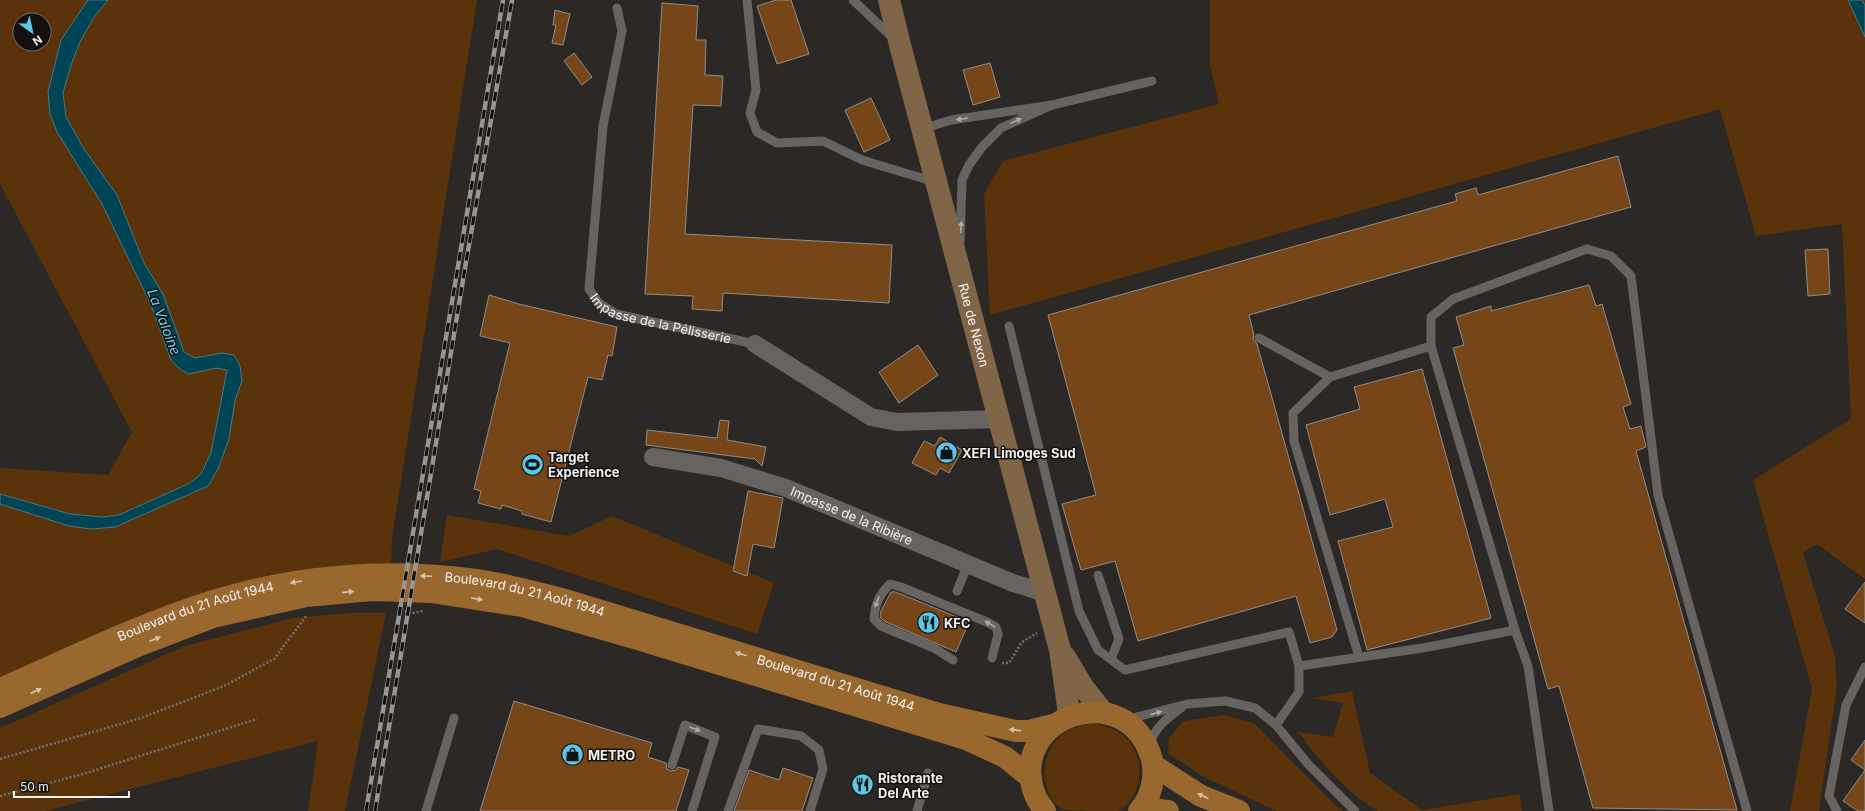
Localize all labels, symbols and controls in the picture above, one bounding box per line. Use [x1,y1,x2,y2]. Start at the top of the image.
north arrow [12,12,52,52]
text: N [30,32,45,49]
one-way arrow [956,116,969,122]
one-way arrow [1011,118,1022,124]
one-way arrow [957,221,964,233]
street label: Rue de Nexon [955,281,993,369]
water label: La Valoine [144,286,185,357]
street label: Impasse de la Pélisserie [587,290,733,347]
shop icon: XEFI Limoges Sud [933,440,959,466]
place label: XEFI Limoges Sud [962,445,1076,461]
place label: Target Experience [548,449,620,480]
sports icon: Target Experience [519,451,545,477]
street label: Impasse de la Ribière [788,483,915,548]
street label: Boulevard du 21 Août 1944 [444,569,607,620]
one-way arrow [420,572,432,579]
street label: Boulevard du 21 Août 1944 [115,578,275,644]
one-way arrow [290,579,302,585]
one-way arrow [342,589,354,596]
one-way arrow [471,596,484,602]
one-way arrow [874,596,880,608]
restaurant icon: KFC [915,610,941,636]
place label: KFC [944,615,971,631]
one-way arrow [984,621,996,627]
one-way arrow [149,636,161,642]
one-way arrow [735,651,747,657]
street label: Boulevard du 21 Août 1944 [755,651,917,714]
one-way arrow [30,688,41,694]
one-way arrow [1150,710,1162,716]
one-way arrow [690,727,702,733]
one-way arrow [1009,727,1021,733]
shop icon: METRO [560,742,586,768]
place label: METRO [588,747,635,763]
place label: Ristorante Del Arte [878,770,943,801]
restaurant icon: Ristorante Del Arte [850,772,876,798]
scale bar [14,773,129,799]
text: 50 m [20,779,49,794]
one-way arrow [1198,793,1209,799]

